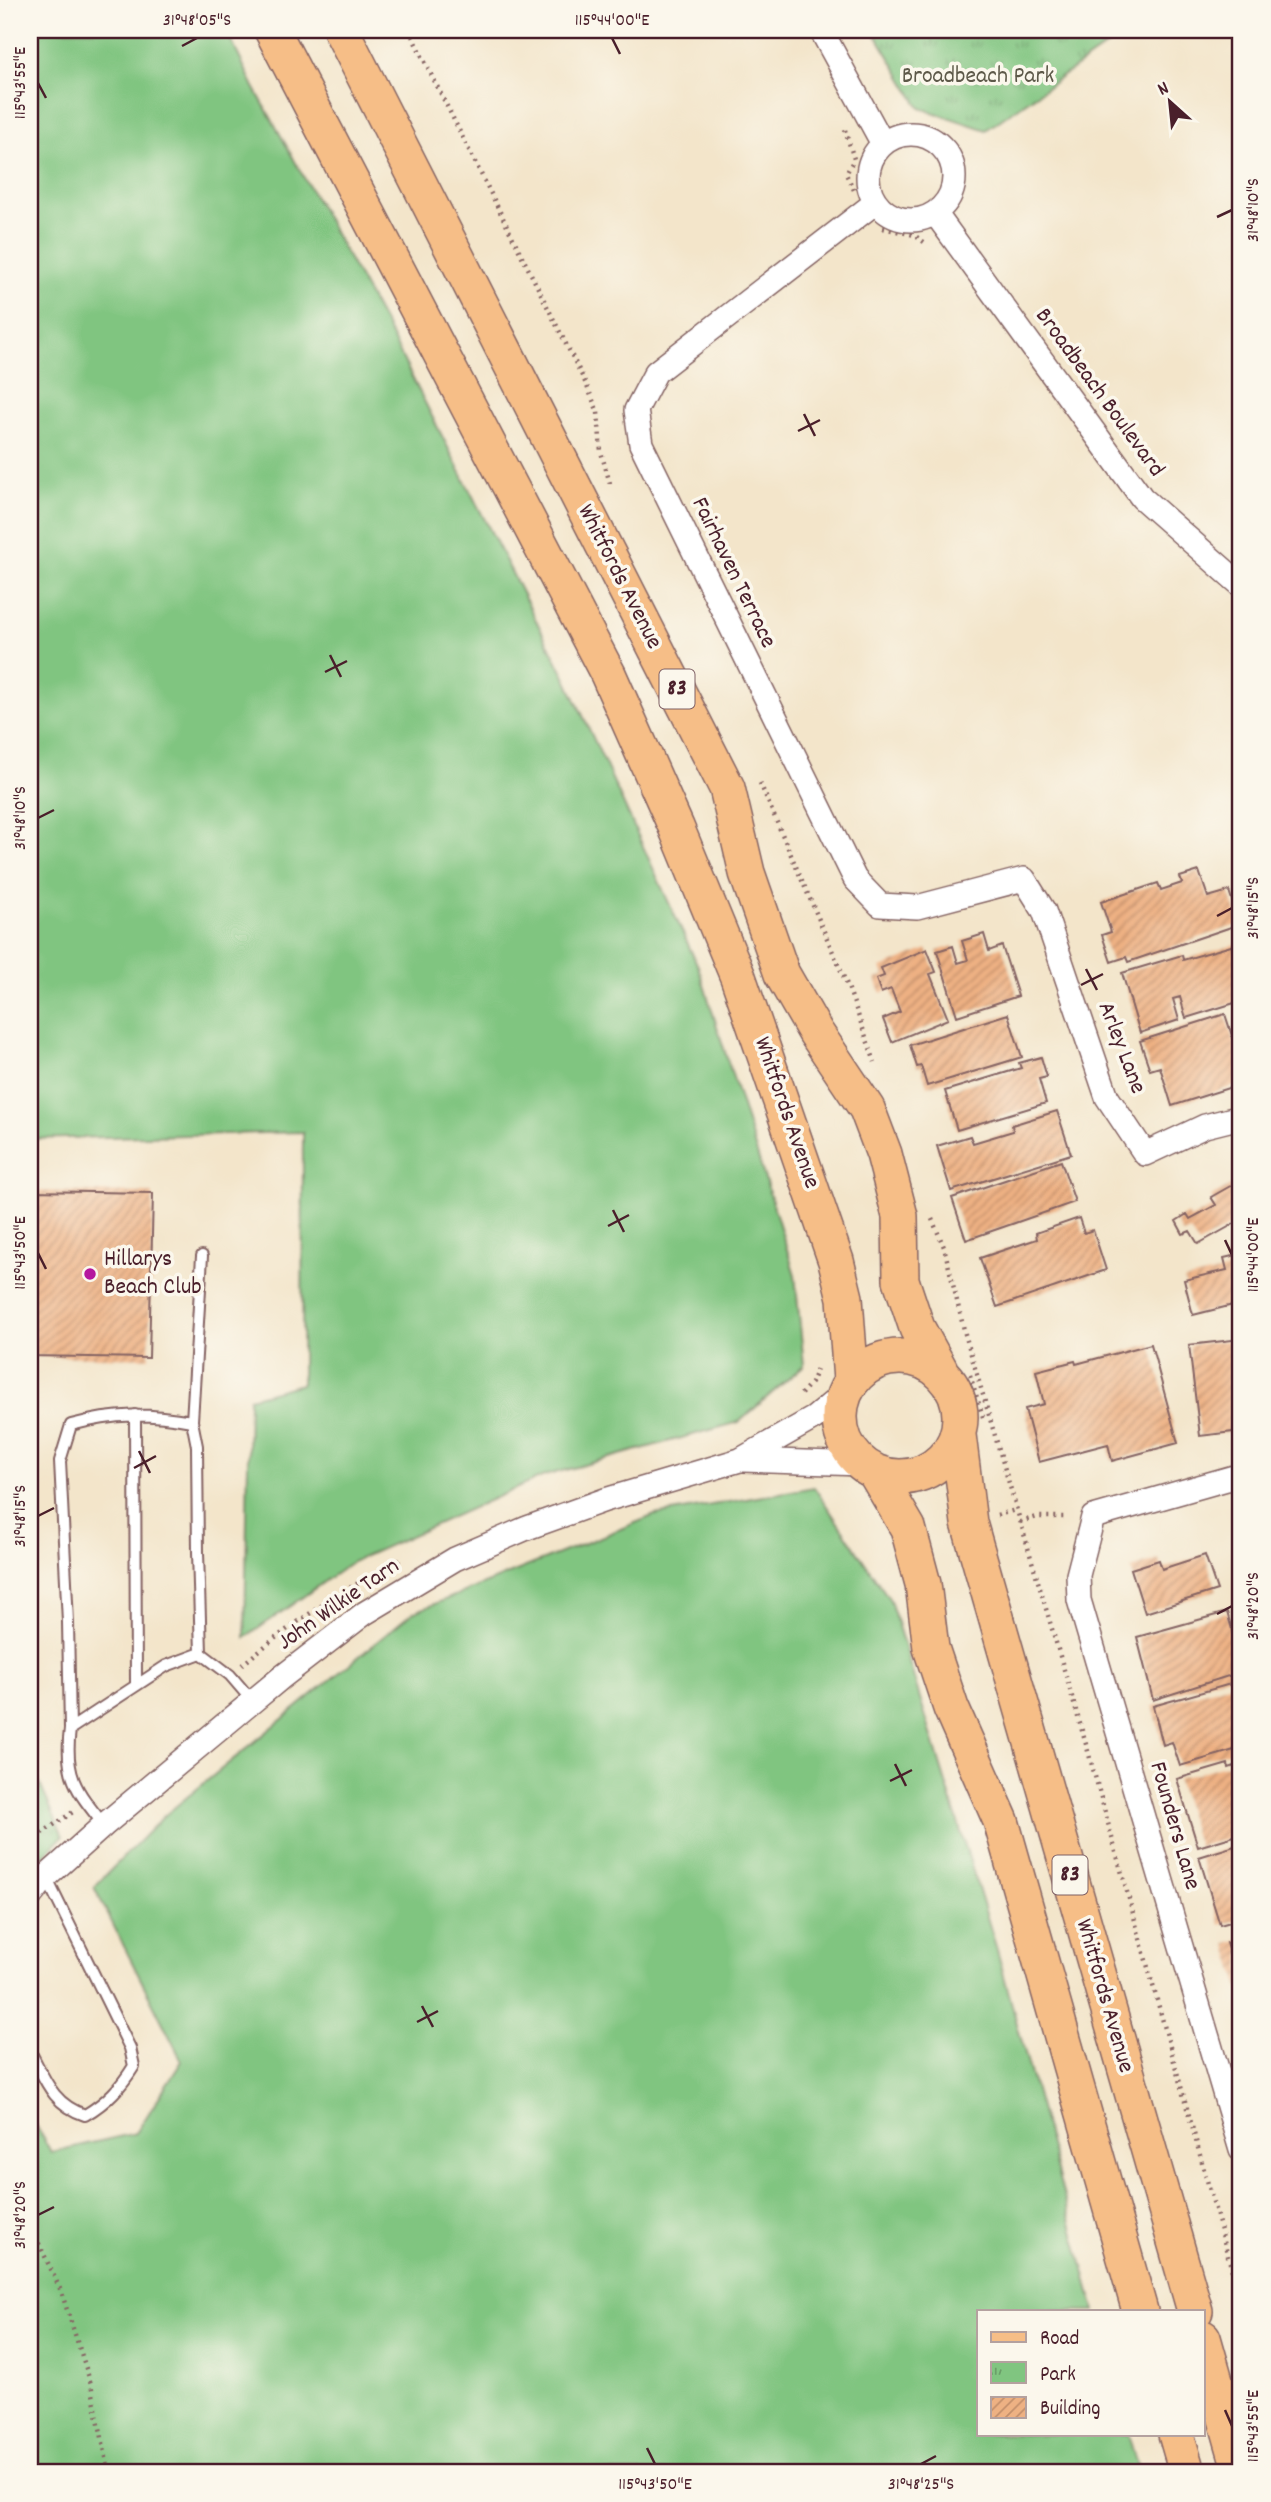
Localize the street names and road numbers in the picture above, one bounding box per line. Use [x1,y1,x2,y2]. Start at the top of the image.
street label: Broadbeach Boulevard [1026,301,1172,485]
street label: Fairhaven Terrace [682,492,784,654]
street label: Whitfords Avenue [568,499,670,655]
road number: 83 [660,670,694,708]
street label: Arley Lane [1088,997,1154,1099]
street label: Whitfords Avenue [744,1032,828,1194]
street label: John Wilkie Tarn [271,1550,407,1660]
street label: Founders Lane [1139,1758,1209,1894]
road number: 83 [1052,1856,1088,1894]
street label: Whitfords Avenue [1066,1915,1142,2077]

